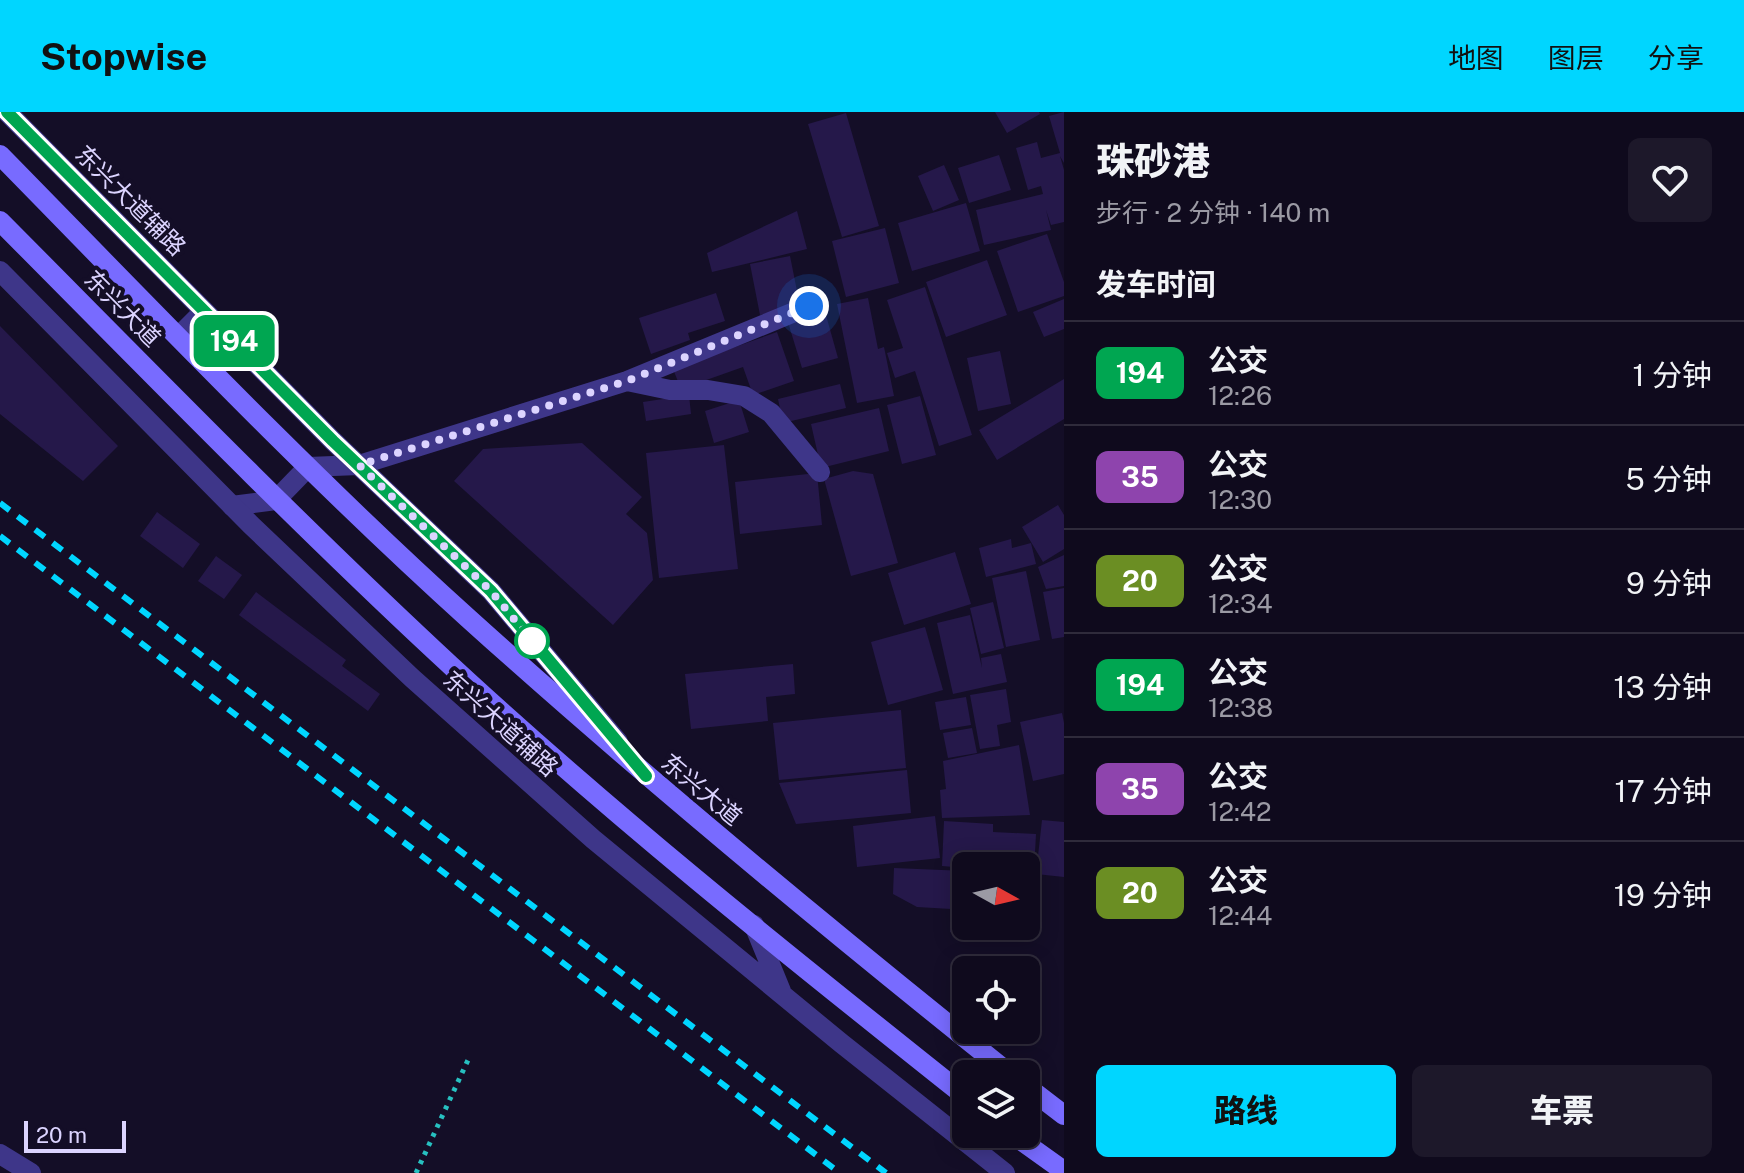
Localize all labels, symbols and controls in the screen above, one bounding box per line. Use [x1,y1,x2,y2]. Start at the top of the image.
text: Stopwise [40,34,207,79]
text: 地图 [1448,41,1504,74]
text: 图层 [1548,41,1604,74]
text: 分享 [1648,41,1704,74]
button: heart [1628,138,1712,222]
street label: 东兴大道辅路 [70,139,192,261]
text: 珠砂港 [1096,139,1210,184]
text: 步行 · 2 分钟 · 140 m [1096,197,1330,228]
street label: 东兴大道 [79,264,167,352]
text: 发车时间 [1096,266,1216,302]
your location [789,286,829,326]
line badge: 194 [188,315,280,367]
text: 194 [210,324,258,357]
text: 公交 [1208,342,1268,378]
text: 194 [1116,356,1164,389]
text: 1 分钟 [1632,357,1712,393]
text: 12:26 [1208,380,1272,411]
text: 公交 [1208,446,1268,482]
text: 35 [1121,460,1159,493]
text: 5 分钟 [1625,461,1712,497]
text: 12:30 [1208,484,1272,515]
text: 公交 [1208,550,1268,586]
text: 20 [1122,564,1158,597]
text: 9 分钟 [1626,565,1712,601]
text: 12:34 [1208,588,1273,619]
unlabelled marker [515,624,549,658]
text: 公交 [1208,654,1268,690]
street label: 东兴大道辅路 [438,664,564,782]
text: 194 [1116,668,1164,701]
text: 13 分钟 [1614,669,1712,705]
text: 12:38 [1208,692,1273,723]
street label: 东兴大道 [656,747,748,831]
text: 公交 [1208,758,1268,794]
text: 35 [1121,772,1159,805]
text: 17 分钟 [1614,773,1712,809]
text: 12:42 [1208,796,1272,827]
north arrow [952,852,1040,940]
map controls [952,852,1040,1148]
text: 公交 [1208,862,1268,898]
text: 20 [1122,876,1158,909]
text: 19 分钟 [1614,877,1712,913]
text: 12:44 [1208,900,1272,931]
button: locate [952,956,1040,1044]
button: layers [952,1060,1040,1148]
button: 路线 [1096,1065,1396,1157]
button: 车票 [1412,1065,1712,1157]
scale bar [24,1117,126,1153]
text: 20 m [36,1122,87,1148]

